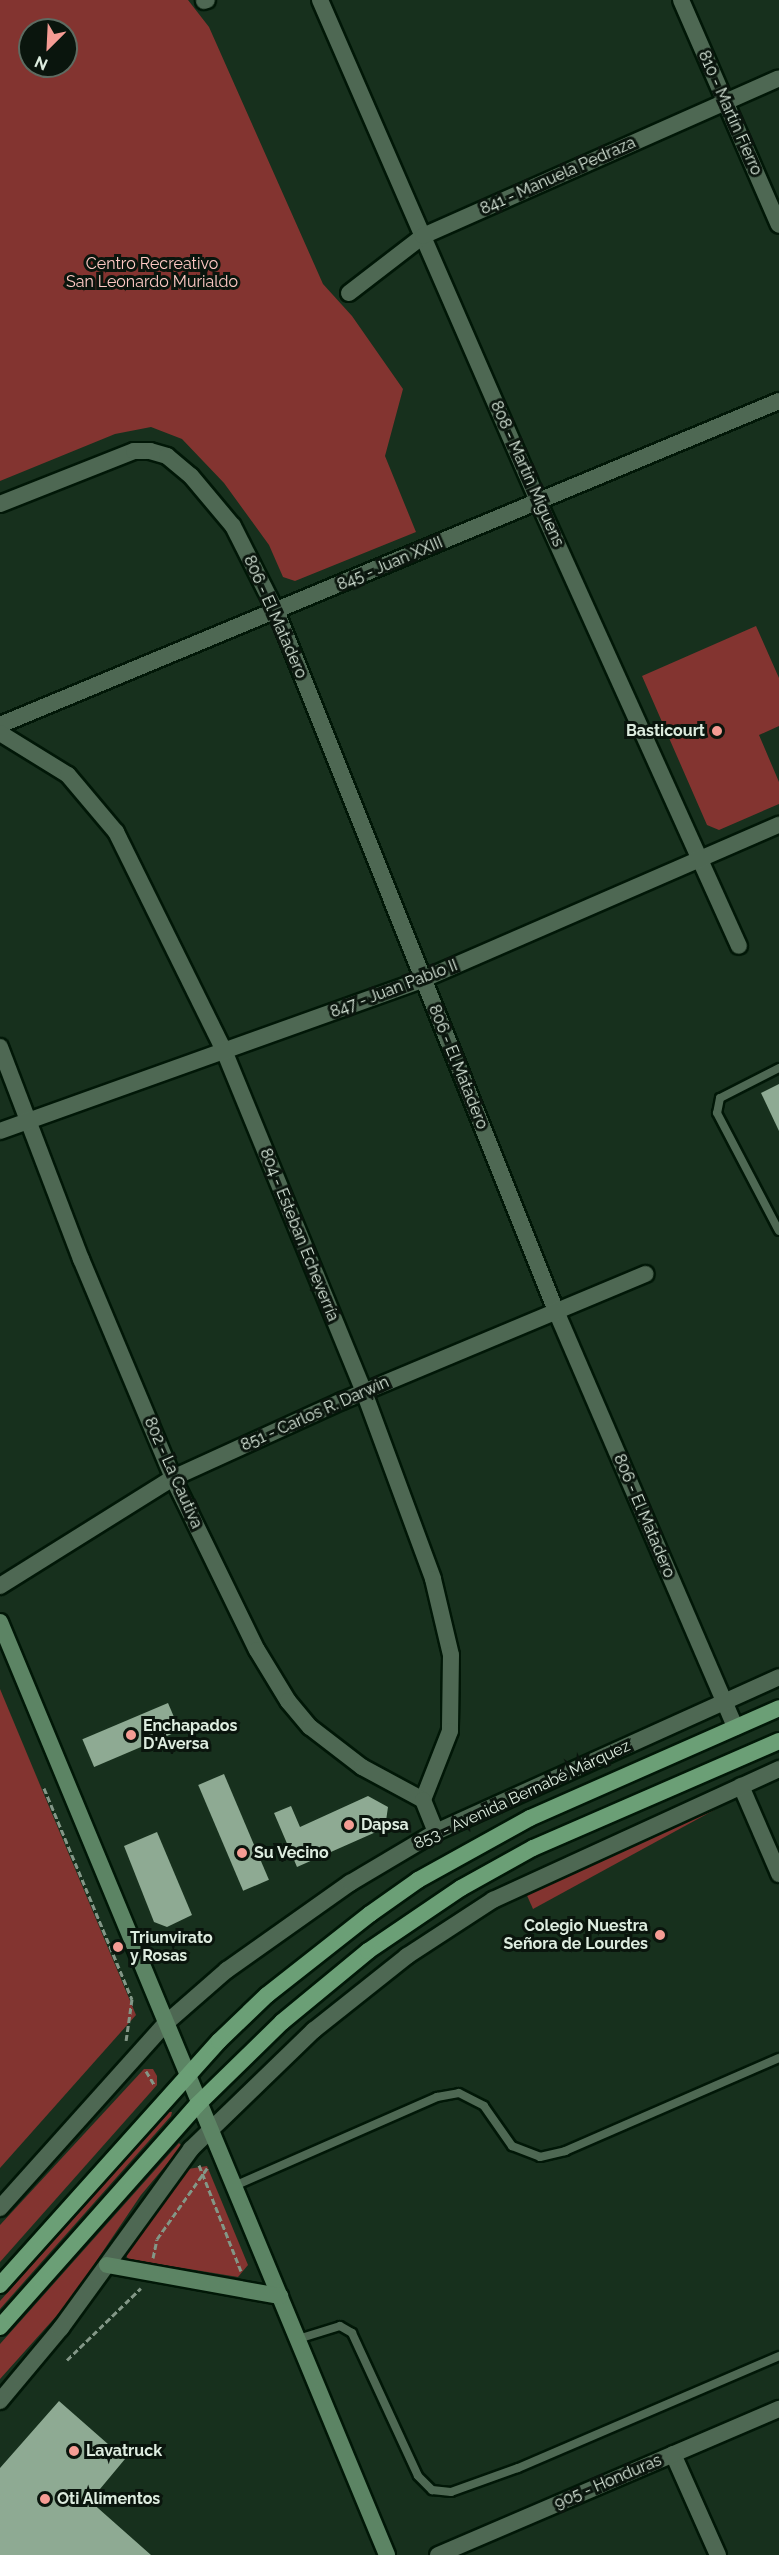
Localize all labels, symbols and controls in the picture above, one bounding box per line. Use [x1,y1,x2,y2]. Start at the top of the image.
north arrow [18,18,78,78]
street label: 810 - Martín Fierro [694,48,766,178]
text: N [32,52,51,74]
street label: 841 - Manuela Pedraza [477,133,639,219]
park label: Centro Recreativo San Leonardo Murialdo [66,254,238,292]
street label: 808 - Martín Miguens [486,398,568,550]
street label: 845 - Juan XXIII [334,533,446,595]
street label: 806 - El Matadero [239,552,311,682]
place label: Basticourt [626,721,705,741]
marker: Basticourt [710,724,724,738]
street label: 847 - Juan Pablo II [327,956,461,1022]
street label: 806 - El Matadero [424,1002,492,1132]
street label: 804 - Esteban Echeverría [255,1146,343,1324]
street label: 851 - Carlos R. Darwin [238,1373,392,1455]
street label: 802 - La Cautiva [140,1414,206,1532]
street label: 806 - El Matadero [609,1451,679,1581]
place label: Enchapados D'Aversa [143,1716,237,1754]
marker: Enchapados D'Aversa [124,1728,138,1742]
street label: 853 - Avenida Bernabé Márquez [411,1736,633,1854]
place label: Dapsa [361,1815,409,1835]
marker: Dapsa [342,1818,356,1832]
place label: Su Vecino [254,1843,329,1863]
marker: Su Vecino [235,1846,249,1860]
place label: Colegio Nuestra Señora de Lourdes [504,1916,648,1954]
place label: Triunvirato y Rosas [130,1928,213,1966]
marker: Colegio Nuestra Señora de Lourdes [653,1928,667,1942]
marker: Triunvirato y Rosas [111,1940,125,1954]
place label: Lavatruck [86,2441,162,2461]
marker: Lavatruck [67,2444,81,2458]
street label: 905 - Honduras [551,2451,665,2513]
place label: Oti Alimentos [57,2489,161,2509]
marker: Oti Alimentos [38,2492,52,2506]

